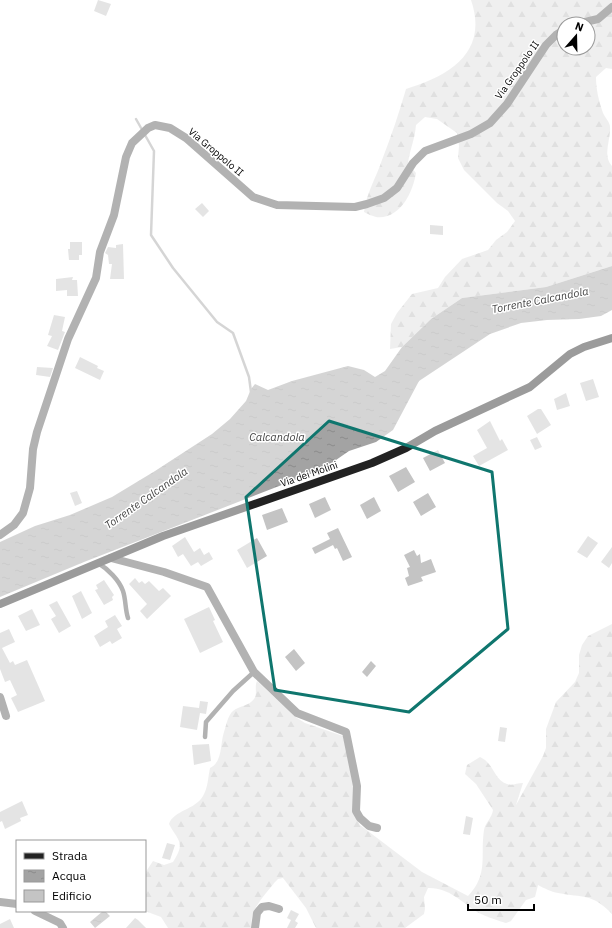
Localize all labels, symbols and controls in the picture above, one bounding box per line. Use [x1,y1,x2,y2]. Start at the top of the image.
north arrow [556,16,596,56]
text: N [573,19,586,35]
street label: Via Groppolo II [492,38,542,102]
street label: Via Groppolo II [186,125,246,179]
water label: Torrente Calcandola [490,284,590,316]
water label: Calcandola [249,430,305,444]
street label: Via dei Molini [279,458,339,490]
water label: Torrente Calcandola [102,464,190,532]
legend [16,840,146,912]
text: Strada [52,848,88,863]
text: Acqua [52,868,86,883]
scale bar [468,886,534,912]
text: Edificio [52,888,92,903]
text: 50 m [474,892,502,907]

